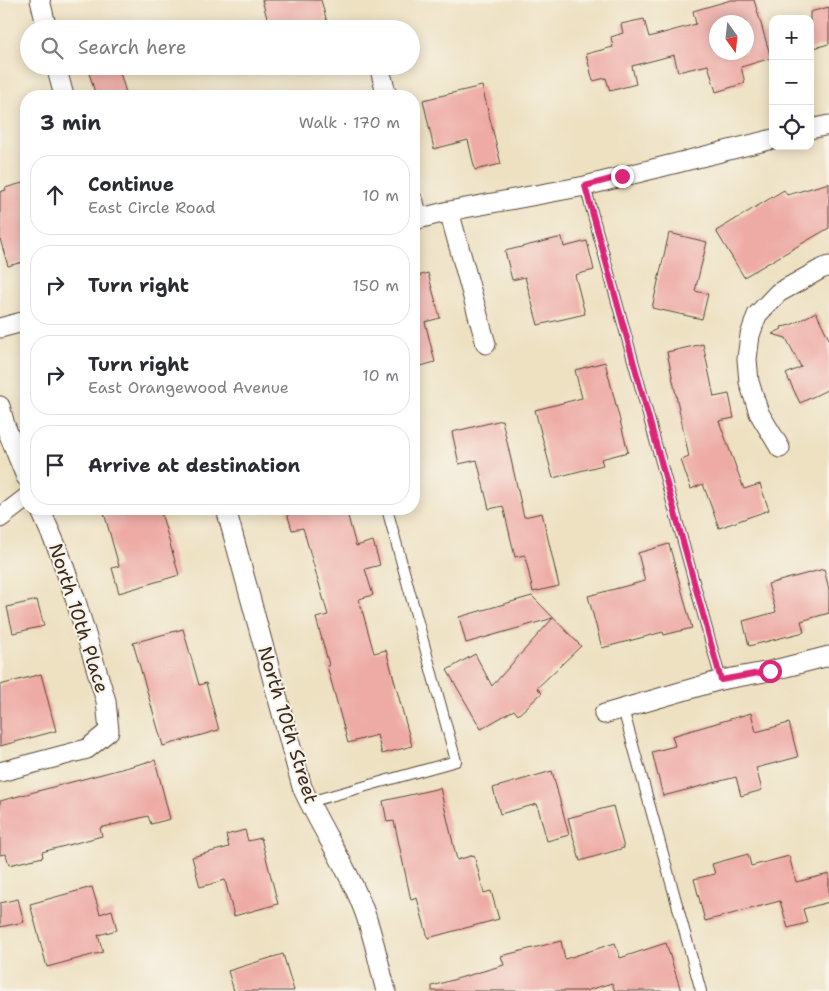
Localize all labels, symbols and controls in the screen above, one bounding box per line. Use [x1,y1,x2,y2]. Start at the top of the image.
north arrow [709,15,754,60]
map controls [769,15,814,150]
button: + [769,15,814,60]
search box [20,20,420,75]
icon: search [38,34,66,62]
text: Search here [78,35,187,60]
button: − [769,60,814,105]
button: locate [769,105,814,150]
text: 3 min [40,109,101,137]
text: Walk · 170 m [299,112,400,133]
route end [611,165,634,188]
text: Continue [88,172,174,197]
icon: ahead [41,181,69,209]
text: 10 m [362,185,399,206]
text: East Circle Road [88,197,215,218]
icon: right [41,271,69,299]
text: Turn right [88,273,189,298]
text: 150 m [352,275,399,296]
text: Turn right [88,352,189,377]
icon: right [41,361,69,389]
text: 10 m [362,365,399,386]
text: East Orangewood Avenue [88,377,289,398]
icon: arrive [41,451,69,479]
text: Arrive at destination [88,453,300,478]
street label: North 10th Place [43,540,115,696]
street label: North 10th Street [252,643,324,807]
route start [759,660,782,683]

